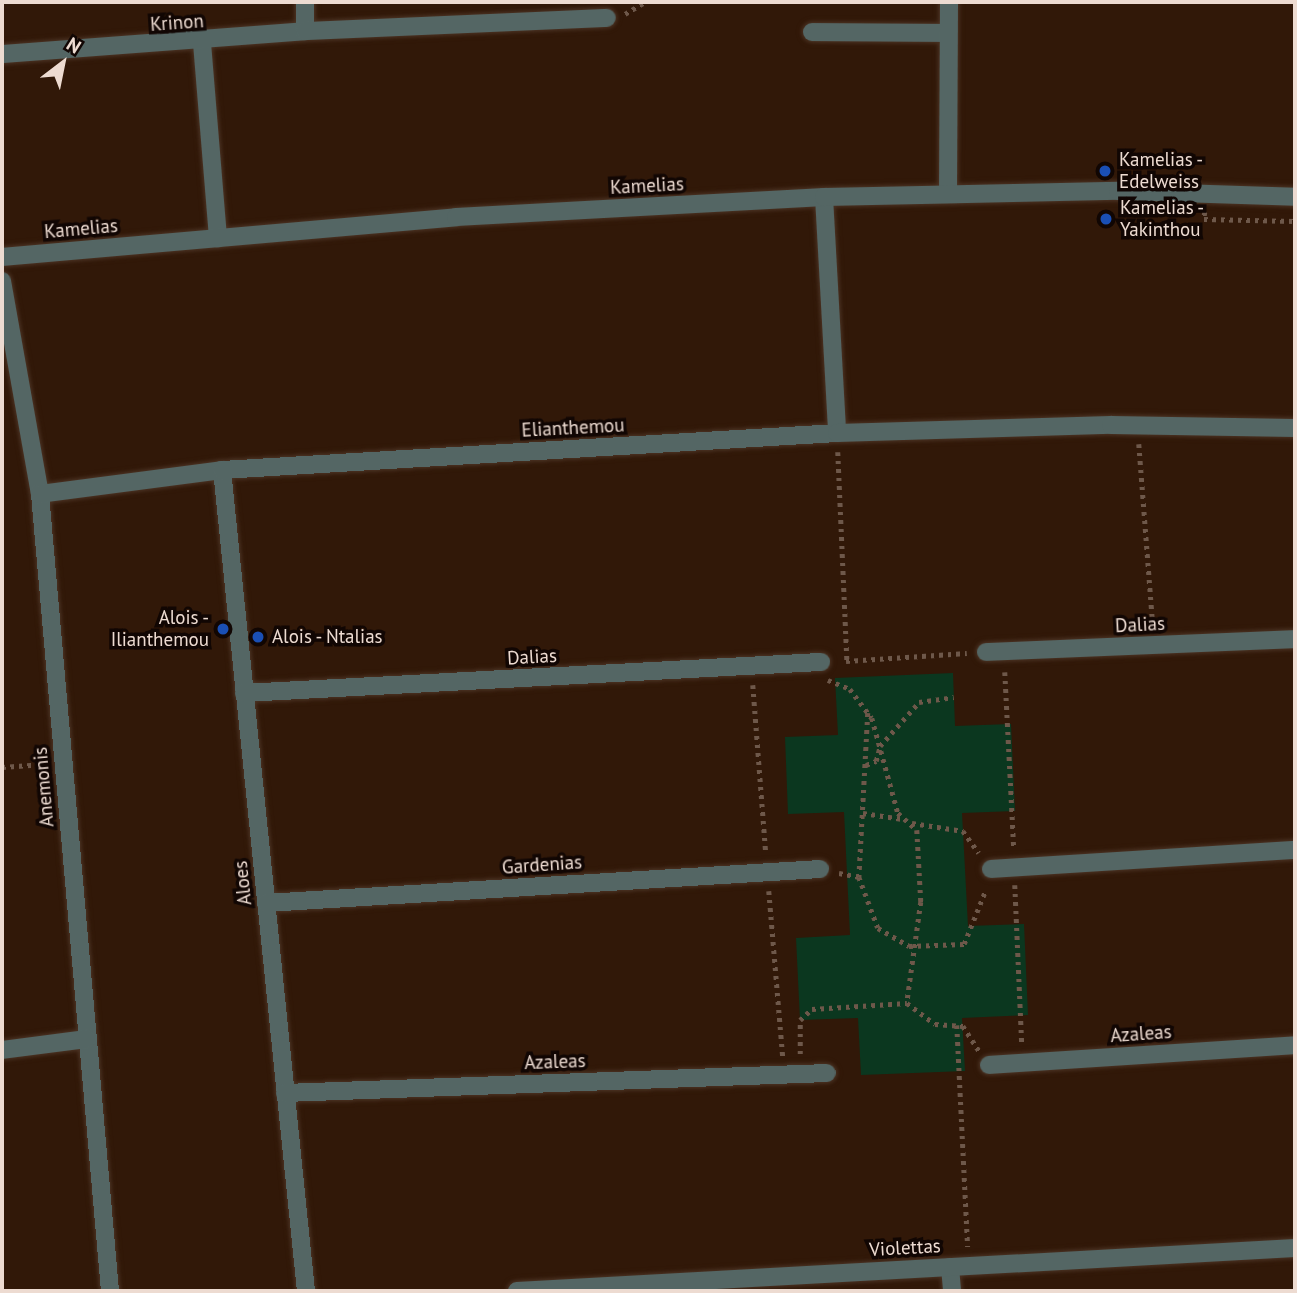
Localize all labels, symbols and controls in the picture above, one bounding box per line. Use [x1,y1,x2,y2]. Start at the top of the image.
street label: Krinon [149,10,205,36]
north arrow [28,28,98,98]
text: N [62,32,86,59]
place label: Kamelias - Edelweiss [1119,149,1205,193]
marker: Kamelias - Edelweiss [1097,163,1113,179]
street label: Kamelias [610,173,684,199]
place label: Kamelias - Yakinthou [1120,197,1206,241]
marker: Kamelias - Yakinthou [1098,211,1114,227]
street label: Kamelias [43,214,119,244]
street label: Elianthemou [521,414,625,442]
place label: Alois - Ilianthemou [111,607,209,651]
street label: Dalias [1114,612,1166,638]
marker: Alois - Ilianthemou [215,621,231,637]
place label: Alois - Ntalias [272,626,386,648]
marker: Alois - Ntalias [250,629,266,645]
street label: Dalias [506,644,558,670]
street label: Anemonis [29,746,59,828]
street label: Gardenias [501,851,583,879]
street label: Aloes [229,860,257,906]
street label: Azaleas [1110,1020,1172,1048]
street label: Azaleas [524,1050,586,1074]
street label: Violettas [869,1235,941,1261]

